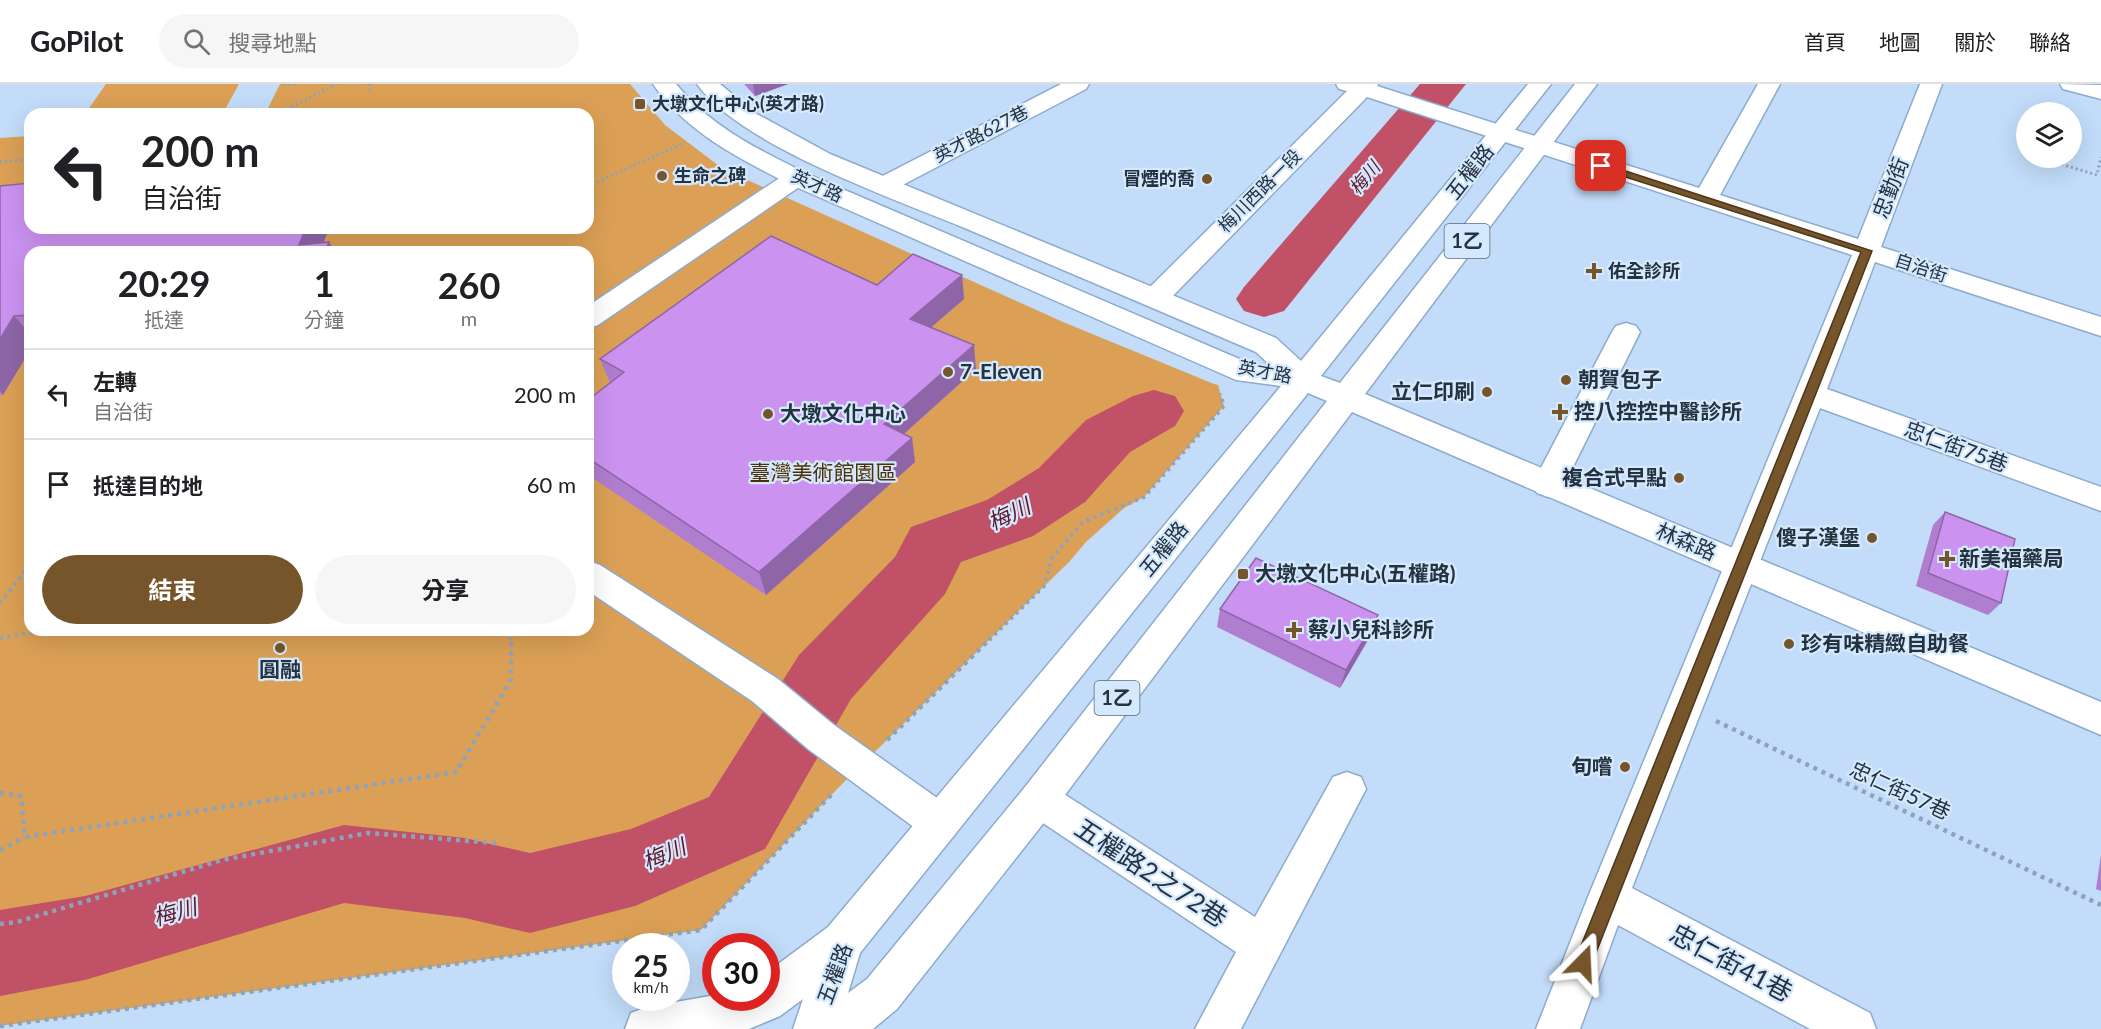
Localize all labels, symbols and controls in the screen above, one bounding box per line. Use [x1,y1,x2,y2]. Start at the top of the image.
search box [159,14,579,68]
text: GoPilot [30,24,123,58]
icon: search [180,25,213,58]
text: 搜尋地點 [228,29,316,56]
text: 首頁 [1804,29,1846,54]
text: 地圖 [1879,29,1921,54]
text: 關於 [1954,29,1996,54]
text: 聯絡 [2029,29,2071,54]
place label: 大墩文化中心(英才路) [652,92,824,114]
marker: 大墩文化中心(英才路) [633,97,647,111]
street label: 英才路627巷 [930,100,1032,166]
map controls [2016,102,2082,168]
button: layers [2016,102,2082,168]
text: 200 m [141,126,259,176]
icon: left [42,132,120,210]
street label: 五權路 [1440,139,1498,204]
pin [1575,140,1626,191]
street label: 梅川西路一段 [1213,144,1305,236]
icon: arrive [1584,149,1617,182]
street label: 忠勤街 [1867,154,1913,221]
water label: 梅川 [1344,155,1386,198]
place label: 生命之碑 [674,164,746,186]
street label: 英才路 [788,164,847,206]
place label: 冒煙的喬 [1123,167,1195,189]
marker: 生命之碑 [655,169,669,183]
marker: 冒煙的喬 [1200,172,1214,186]
text: 自治街 [141,181,222,214]
road number: 1乙 [1444,224,1490,258]
street label: 自治街 [1892,248,1950,286]
place label: 佑全診所 [1608,259,1680,281]
text: 20:29 [118,261,210,305]
text: 1 [314,261,335,305]
marker: 佑全診所 [1585,262,1603,280]
text: 260 [438,263,500,307]
text: m [461,306,477,330]
text: 抵達 [144,307,184,331]
text: 分鐘 [304,307,344,331]
street label: 英才路 [1237,355,1294,387]
place label: 7-Eleven [960,358,1042,383]
marker: 7-Eleven [941,365,955,379]
place label: 朝賀包子 [1578,366,1662,391]
text: 左轉 [93,368,137,395]
marker: 朝賀包子 [1559,373,1573,387]
icon: left [42,378,75,411]
place label: 立仁印刷 [1391,378,1475,403]
text: 200 m [514,381,576,408]
marker: 立仁印刷 [1480,385,1494,399]
place label: 控八控控中醫診所 [1574,398,1742,423]
text: 自治街 [93,399,153,423]
place label: 大墩文化中心 [780,400,906,425]
marker: 控八控控中醫診所 [1551,403,1569,421]
marker: 大墩文化中心 [761,407,775,421]
street label: 忠仁街75巷 [1901,415,2012,476]
park label: 臺灣美術館園區 [750,459,897,484]
place label: 複合式早點 [1562,464,1667,489]
icon: arrive [42,468,75,501]
text: 60 m [527,471,576,498]
marker: 複合式早點 [1672,471,1686,485]
text: 抵達目的地 [93,472,203,499]
water label: 梅川 [983,491,1036,535]
street label: 五權路 [1133,516,1192,580]
street label: 林森路 [1653,517,1720,564]
place label: 傻子漢堡 [1776,524,1860,549]
marker: 傻子漢堡 [1865,531,1879,545]
place label: 新美福藥局 [1959,545,2064,570]
marker: 新美福藥局 [1940,552,1954,566]
button: 結束 [42,555,303,624]
button: 分享 [315,555,576,624]
place label: 大墩文化中心(五權路) [1255,560,1456,585]
marker: 大墩文化中心(五權路) [1236,567,1250,581]
place label: 蔡小兒科診所 [1308,616,1434,641]
marker: 蔡小兒科診所 [1285,621,1303,639]
place label: 珍有味精緻自助餐 [1801,630,1969,655]
marker: 珍有味精緻自助餐 [1782,637,1796,651]
marker: 圓融 [273,641,287,655]
place label: 圓融 [259,656,301,681]
road number: 1乙 [1094,681,1140,715]
place label: 旬嚐 [1571,753,1613,778]
street label: 忠仁街57巷 [1846,755,1955,824]
marker: 旬嚐 [1618,760,1632,774]
street label: 五權路2之72巷 [1069,811,1234,933]
water label: 梅川 [638,832,691,875]
water label: 梅川 [150,892,202,931]
street label: 忠仁街41巷 [1665,916,1798,1008]
position arrow [1551,931,1615,995]
speed limit sign: 30 [702,933,780,1011]
street label: 五權路 [811,940,856,1007]
text: 25 [634,947,668,983]
text: km/h [633,978,669,996]

